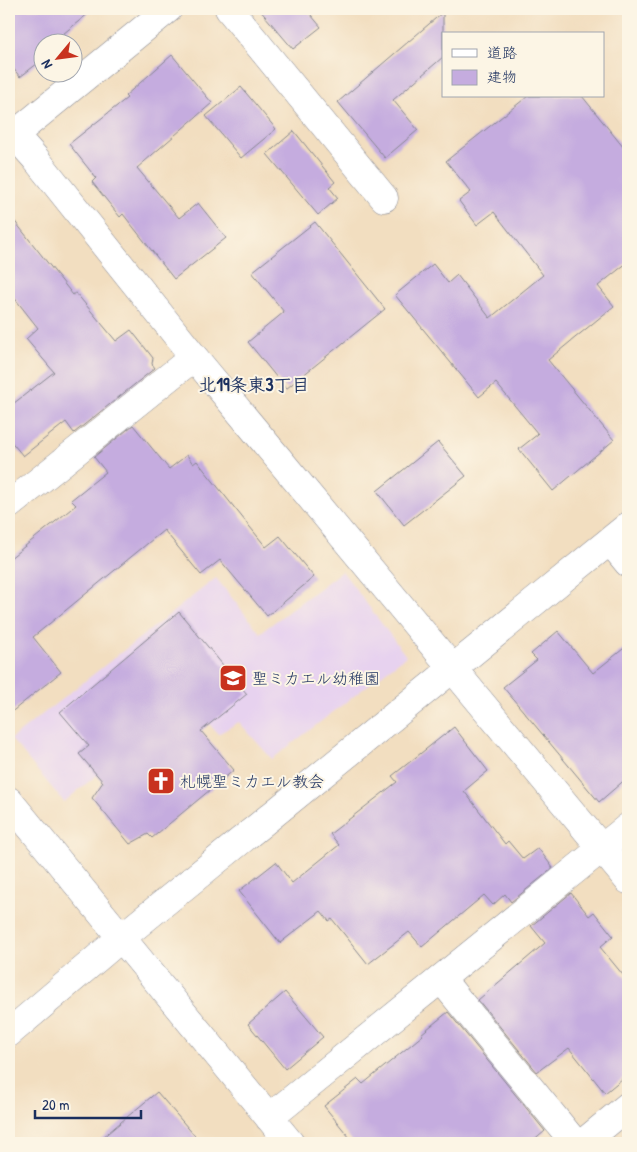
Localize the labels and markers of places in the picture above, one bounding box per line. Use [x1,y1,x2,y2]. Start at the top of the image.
school or university icon: 聖ミカエル幼稚園 [218,663,248,693]
place label: 聖ミカエル幼稚園 [252,667,380,689]
church icon: 札幌聖ミカエル教会 [146,766,176,796]
place label: 札幌聖ミカエル教会 [180,770,324,792]

